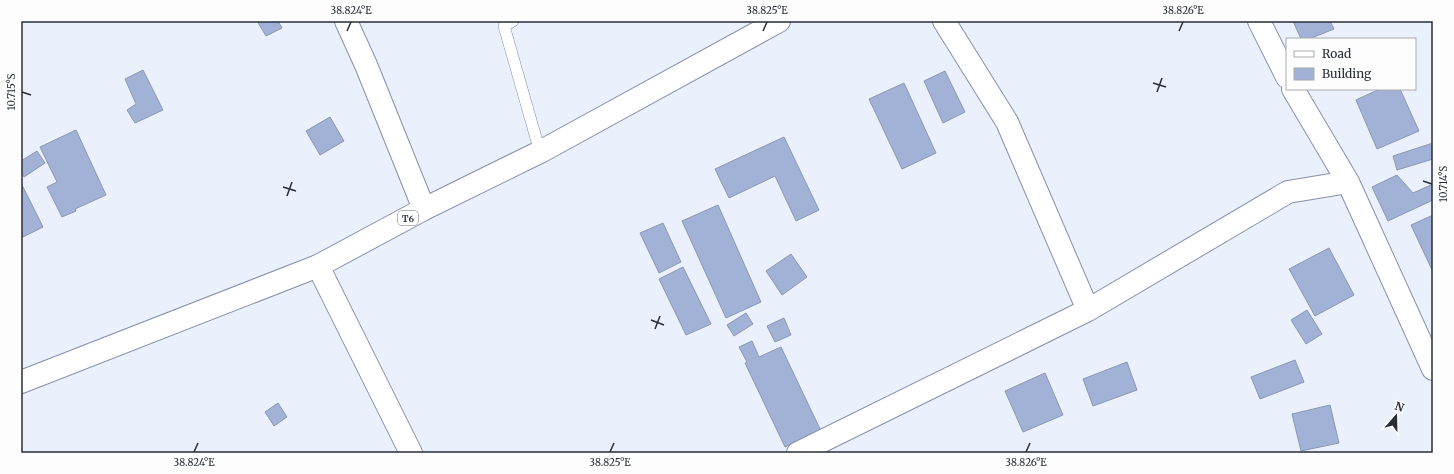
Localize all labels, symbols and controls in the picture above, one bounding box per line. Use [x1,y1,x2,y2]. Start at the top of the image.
text: 38.824°E [331,4,372,17]
text: 38.825°E [746,4,788,17]
text: 38.826°E [1162,4,1204,17]
legend [1286,38,1416,90]
text: Road [1322,46,1351,61]
text: Building [1322,66,1372,81]
text: 10.715°S [5,73,18,111]
text: 10.714°S [1437,166,1450,202]
road number: T6 [398,211,418,225]
north arrow [1376,396,1416,436]
text: N [1393,399,1406,415]
text: 38.824°E [174,456,215,469]
text: 38.825°E [589,456,631,469]
text: 38.826°E [1005,456,1047,469]

